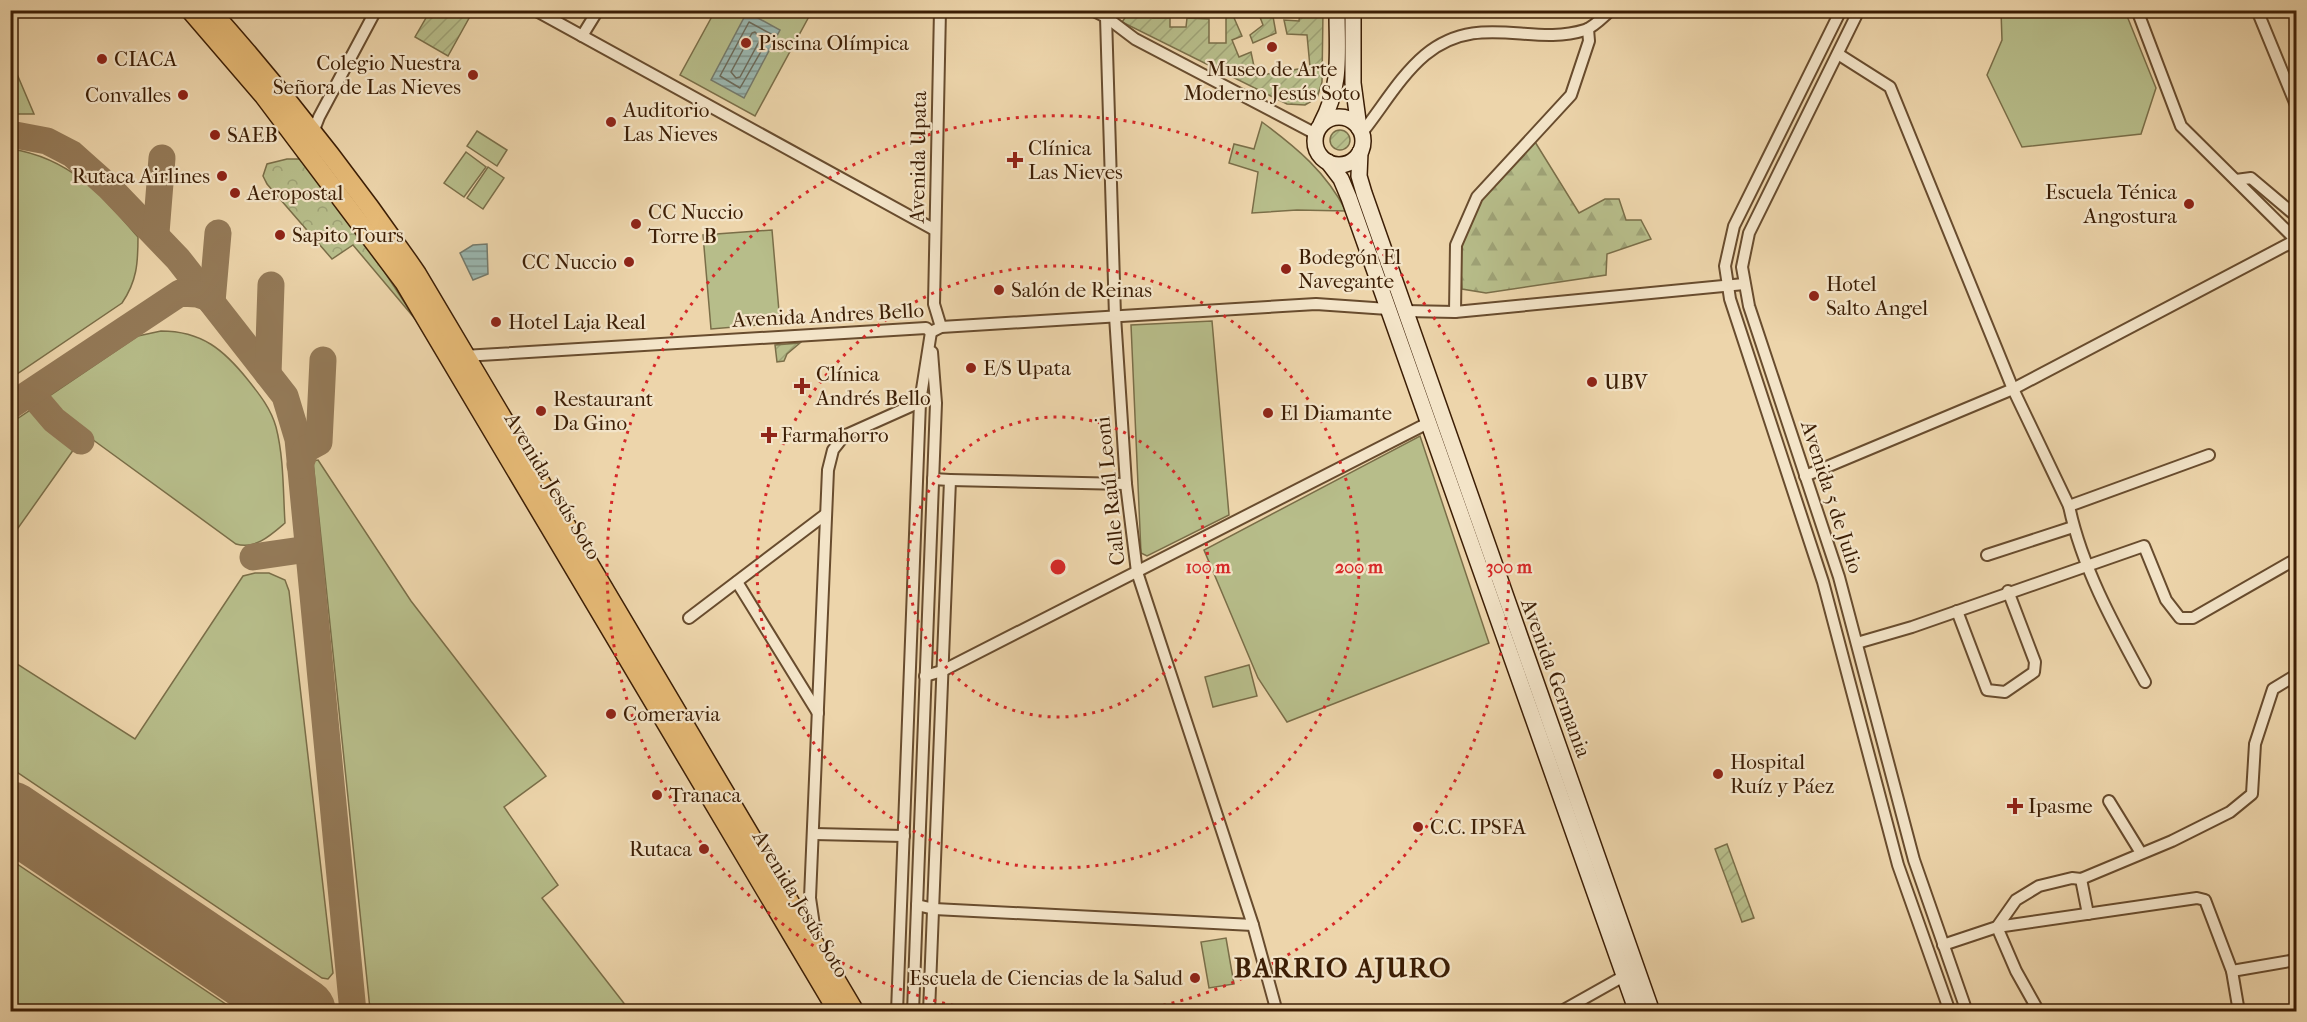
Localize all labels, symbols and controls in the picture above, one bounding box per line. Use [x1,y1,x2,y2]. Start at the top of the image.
place label: Piscina Olímpica [758,31,909,55]
marker: Piscina Olímpica [739,36,753,50]
marker: Museo de Arte Moderno Jesús Soto [1265,40,1279,54]
place label: CIACA [114,47,178,71]
place label: Colegio Nuestra Señora de Las Nieves [273,51,461,99]
marker: CIACA [95,52,109,66]
place label: Museo de Arte Moderno Jesús Soto [1184,57,1360,105]
marker: Colegio Nuestra Señora de Las Nieves [466,68,480,82]
place label: Convalles [85,83,171,107]
marker: Convalles [176,88,190,102]
street label: Avenida Upata [905,90,931,224]
place label: Auditorio Las Nieves [622,98,718,146]
marker: Auditorio Las Nieves [604,115,618,129]
place label: SAEB [227,123,278,147]
marker: SAEB [208,128,222,142]
place label: Clínica Las Nieves [1028,136,1123,184]
marker: Clínica Las Nieves [1006,151,1024,169]
place label: Rutaca Airlines [72,164,210,188]
marker: Rutaca Airlines [215,169,229,183]
place label: Escuela Ténica Angostura [2045,180,2177,228]
place label: Aeropostal [246,181,343,205]
marker: Aeropostal [228,186,242,200]
marker: Escuela Ténica Angostura [2182,197,2196,211]
place label: CC Nuccio Torre B [648,200,743,248]
marker: CC Nuccio Torre B [629,217,643,231]
place label: Sapito Tours [292,223,404,247]
marker: Sapito Tours [273,228,287,242]
place label: Bodegón El Navegante [1298,245,1401,293]
place label: CC Nuccio [522,250,617,274]
marker: CC Nuccio [622,255,636,269]
marker: Bodegón El Navegante [1279,262,1293,276]
place label: Hotel Salto Angel [1826,272,1928,320]
place label: Salón de Reinas [1011,278,1152,302]
marker: Salón de Reinas [992,283,1006,297]
marker: Hotel Salto Angel [1807,289,1821,303]
street label: Avenida Andres Bello [730,298,925,332]
place label: Hotel Laja Real [508,310,646,334]
marker: Hotel Laja Real [489,315,503,329]
place label: E/S Upata [983,356,1071,380]
marker: E/S Upata [964,361,978,375]
place label: Clínica Andrés Bello [815,362,931,410]
place label: UBV [1604,370,1649,394]
marker: UBV [1585,375,1599,389]
marker: Clínica Andrés Bello [793,377,811,395]
place label: Restaurant Da Gino [553,387,654,435]
place label: El Diamante [1280,401,1392,425]
marker: Restaurant Da Gino [534,404,548,418]
marker: El Diamante [1261,406,1275,420]
street label: Avenida Jesús Soto [499,407,606,564]
street label: Calle Raúl Leoni [1090,415,1130,567]
street label: Avenida 5 de Julio [1796,417,1868,577]
place label: Farmahorro [781,423,889,447]
marker: Farmahorro [762,428,776,442]
centre of rings [1048,557,1068,577]
text: 100 m [1185,557,1232,578]
text: 200 m [1335,557,1384,578]
text: 300 m [1486,557,1533,578]
street label: Avenida Germania [1516,594,1596,761]
place label: Comeravia [623,702,720,726]
marker: Comeravia [604,707,618,721]
place label: Hospital Ruíz y Páez [1730,750,1834,798]
marker: Hospital Ruíz y Páez [1711,767,1725,781]
place label: Tranaca [669,783,742,807]
marker: Tranaca [650,788,664,802]
place label: Ipasme [2028,794,2093,818]
marker: Ipasme [2006,797,2024,815]
place label: C.C. IPSFA [1430,815,1527,839]
marker: C.C. IPSFA [1411,820,1425,834]
street label: Avenida Jesús Soto [747,825,854,982]
place label: Rutaca [629,837,692,861]
marker: Rutaca [697,842,711,856]
district label: BARRIO AJURO [1234,952,1452,984]
place label: Escuela de Ciencias de la Salud [909,966,1184,990]
marker: Escuela de Ciencias de la Salud [1188,971,1202,985]

